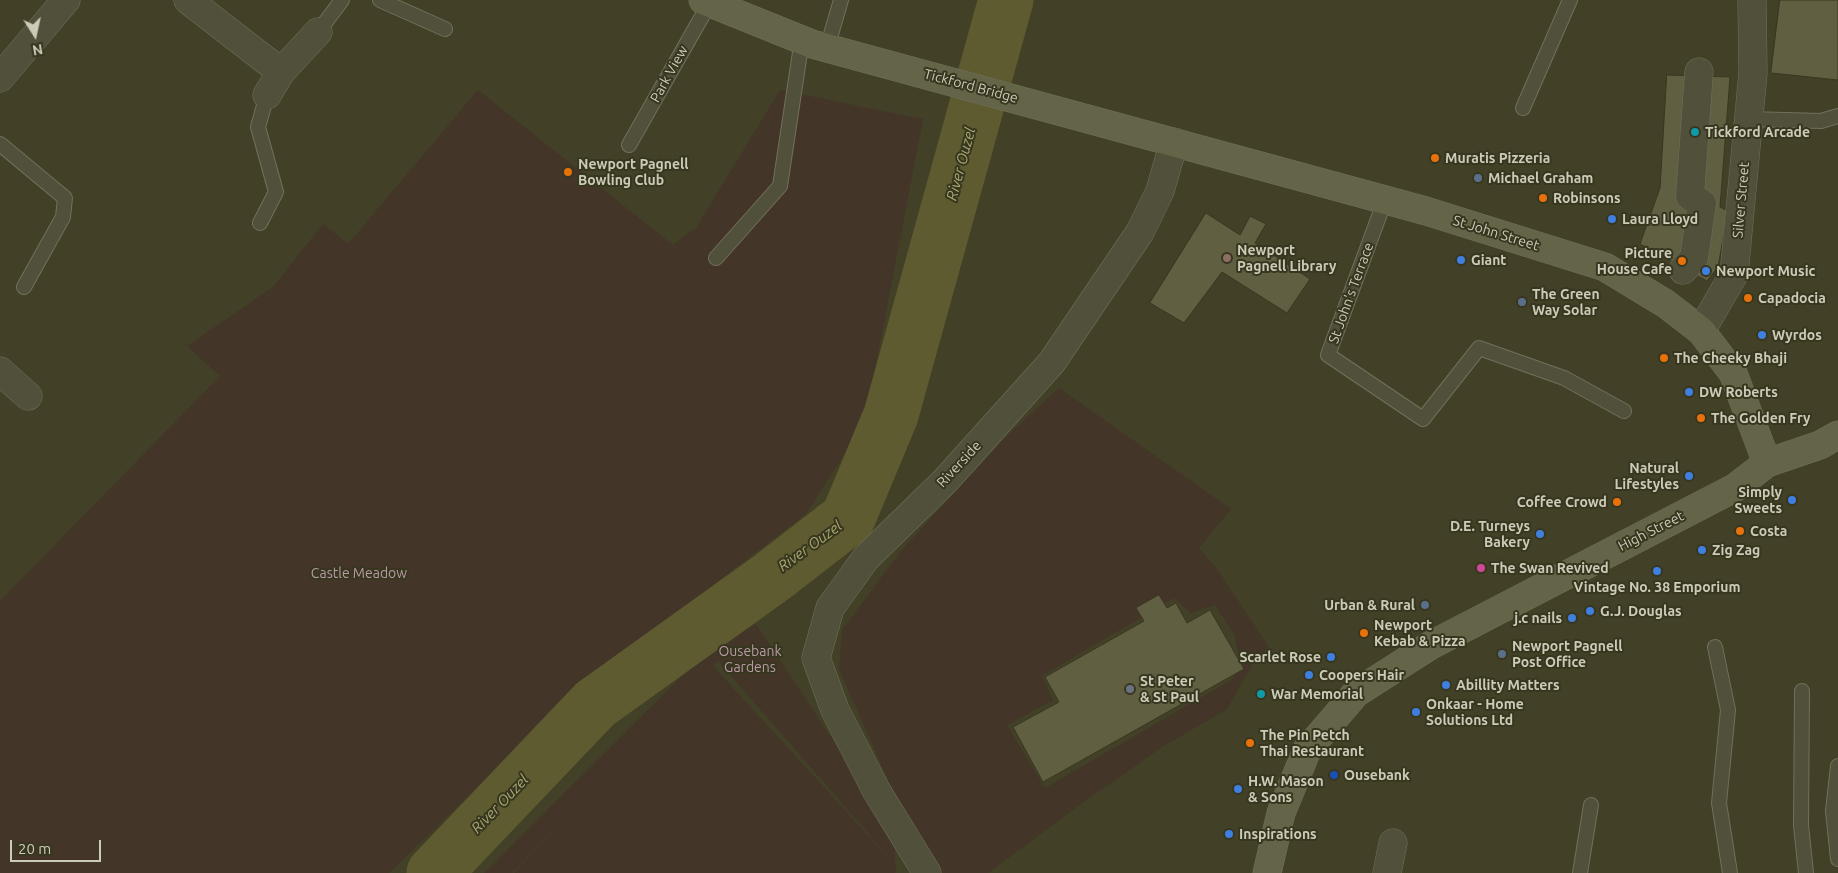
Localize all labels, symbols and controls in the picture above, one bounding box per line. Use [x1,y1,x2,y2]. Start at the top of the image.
north arrow [10,10,60,60]
text: N [31,41,44,59]
street label: Park View [647,43,691,105]
street label: Tickford Bridge [922,65,1020,107]
place label: Tickford Arcade [1705,124,1810,140]
water label: River Ouzel [943,126,979,202]
marker: Tickford Arcade [1689,126,1701,138]
place label: Muratis Pizzeria [1445,150,1550,166]
marker: Muratis Pizzeria [1429,152,1441,164]
place label: Newport Pagnell Bowling Club [578,156,689,188]
street label: Silver Street [1729,161,1753,239]
marker: Newport Pagnell Bowling Club [562,166,574,178]
place label: Michael Graham [1488,170,1593,186]
marker: Michael Graham [1472,172,1484,184]
place label: Robinsons [1553,190,1621,206]
marker: Robinsons [1537,192,1549,204]
place label: Laura Lloyd [1622,211,1698,227]
street label: St John Street [1451,212,1541,254]
marker: Laura Lloyd [1606,213,1618,225]
street label: St John's Terrace [1325,240,1377,346]
place label: Newport Pagnell Library [1237,242,1336,274]
place label: Picture House Cafe [1597,245,1672,278]
marker: Newport Pagnell Library [1221,252,1233,264]
place label: Giant [1471,252,1506,268]
marker: Giant [1455,254,1467,266]
marker: Picture House Cafe [1676,255,1688,267]
place label: Newport Music [1716,263,1815,279]
marker: Newport Music [1700,265,1712,277]
place label: The Green Way Solar [1532,286,1600,318]
place label: Capadocia [1758,290,1826,306]
marker: Capadocia [1742,292,1754,304]
marker: The Green Way Solar [1516,296,1528,308]
place label: Wyrdos [1772,327,1822,343]
marker: Wyrdos [1756,329,1768,341]
place label: The Cheeky Bhaji [1674,350,1787,366]
marker: The Cheeky Bhaji [1658,352,1670,364]
place label: DW Roberts [1699,384,1778,400]
marker: DW Roberts [1683,386,1695,398]
place label: The Golden Fry [1711,410,1810,426]
marker: The Golden Fry [1695,412,1707,424]
street label: Riverside [933,437,985,491]
place label: Natural Lifestyles [1615,460,1679,492]
marker: Natural Lifestyles [1683,470,1695,482]
place label: Simply Sweets [1735,484,1782,516]
place label: Coffee Crowd [1517,494,1607,510]
marker: Simply Sweets [1786,494,1798,506]
marker: Coffee Crowd [1611,496,1623,508]
street label: High Street [1615,507,1687,555]
water label: River Ouzel [774,517,846,575]
place label: D.E. Turneys Bakery [1450,518,1530,550]
place label: Costa [1750,523,1787,539]
marker: Costa [1734,525,1746,537]
marker: D.E. Turneys Bakery [1534,528,1546,540]
place label: Zig Zag [1712,542,1760,558]
marker: Zig Zag [1696,544,1708,556]
place label: The Swan Revived [1491,560,1609,576]
marker: The Swan Revived [1475,562,1487,574]
park label: Castle Meadow [311,565,407,581]
marker: Vintage No. 38 Emporium [1651,565,1663,577]
place label: Vintage No. 38 Emporium [1574,579,1740,595]
place label: Urban & Rural [1324,597,1415,613]
marker: Urban & Rural [1419,599,1431,611]
place label: G.J. Douglas [1600,603,1682,619]
marker: G.J. Douglas [1584,605,1596,617]
place label: j.c nails [1514,610,1562,626]
marker: j.c nails [1566,612,1578,624]
place label: Newport Kebab & Pizza [1374,617,1466,650]
marker: Newport Kebab & Pizza [1358,627,1370,639]
place label: Newport Pagnell Post Office [1512,638,1623,670]
park label: Ousebank Gardens [718,643,782,676]
marker: Newport Pagnell Post Office [1496,648,1508,660]
place label: Scarlet Rose [1239,649,1321,665]
marker: Scarlet Rose [1325,651,1337,663]
place label: Coopers Hair [1319,667,1404,683]
marker: Coopers Hair [1303,669,1315,681]
place label: St Peter & St Paul [1140,673,1199,706]
place label: Abillity Matters [1456,677,1560,693]
marker: Abillity Matters [1440,679,1452,691]
marker: St Peter & St Paul [1124,683,1136,695]
place label: War Memorial [1271,686,1363,702]
marker: War Memorial [1255,688,1267,700]
place label: Onkaar - Home Solutions Ltd [1426,696,1524,729]
marker: Onkaar - Home Solutions Ltd [1410,706,1422,718]
place label: The Pin Petch Thai Restaurant [1260,727,1364,760]
marker: The Pin Petch Thai Restaurant [1244,737,1256,749]
place label: Ousebank [1344,767,1410,783]
marker: Ousebank [1328,769,1340,781]
water label: River Ouzel [468,771,532,837]
place label: H.W. Mason & Sons [1248,773,1324,806]
marker: H.W. Mason & Sons [1232,783,1244,795]
place label: Inspirations [1239,826,1317,842]
marker: Inspirations [1223,828,1235,840]
scale bar [12,830,104,862]
text: 20 m [18,840,51,857]

